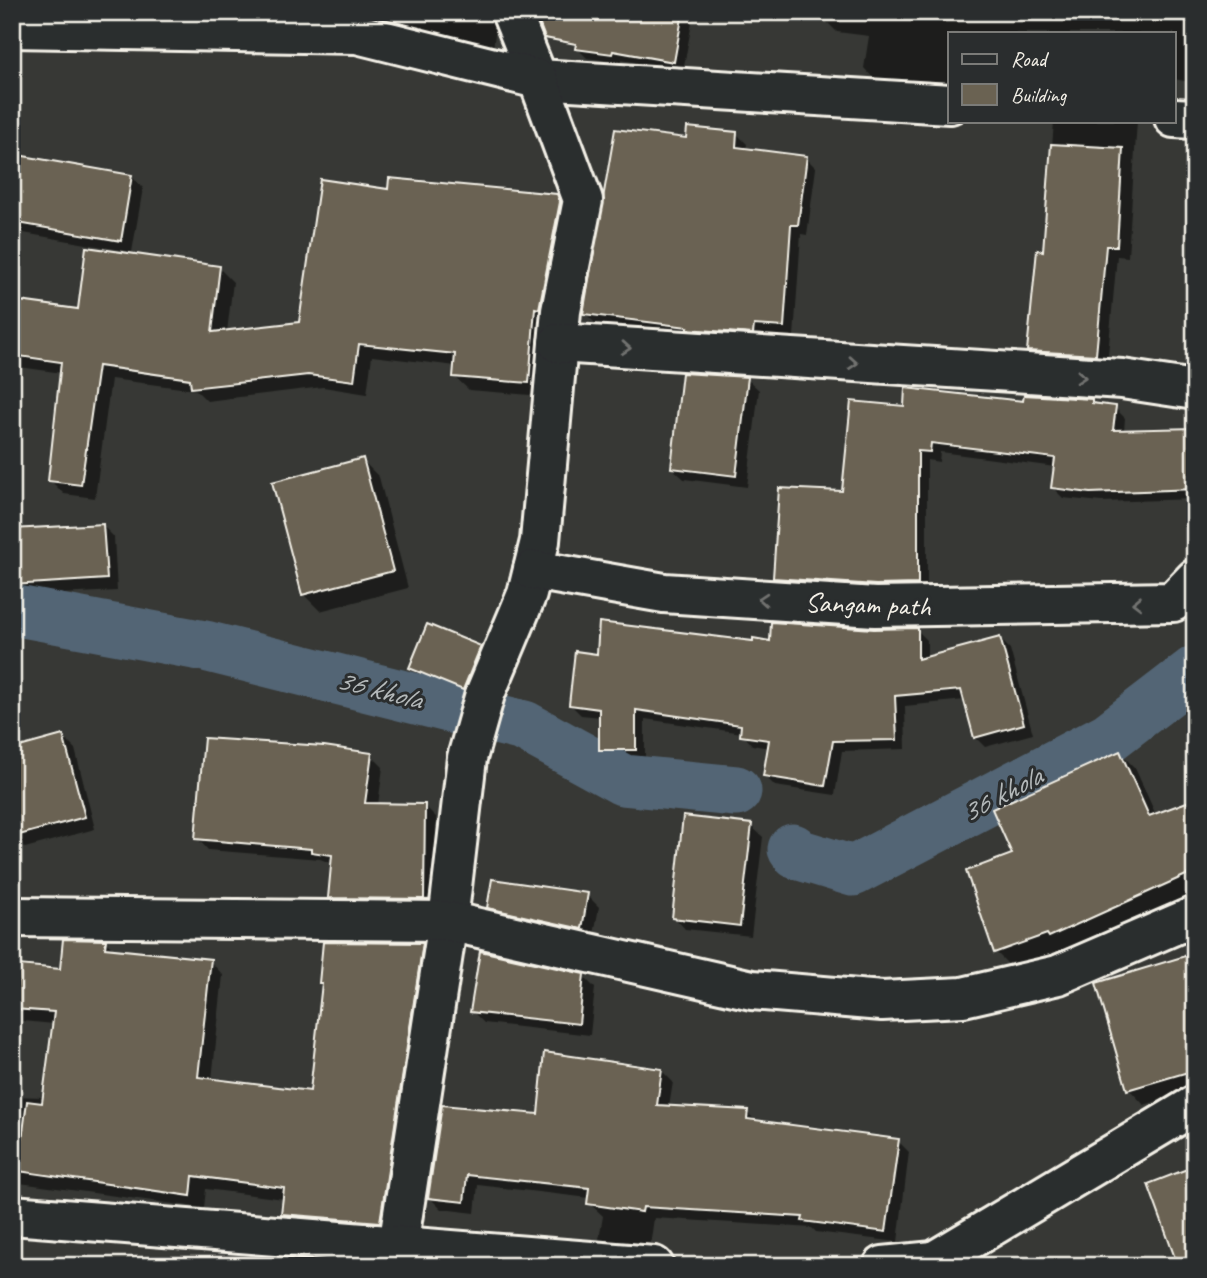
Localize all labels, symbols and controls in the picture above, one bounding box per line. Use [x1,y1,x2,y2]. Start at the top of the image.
legend [948,32,1176,122]
text: Road [1011,46,1050,72]
text: Building [1011,82,1068,108]
one-way arrow [621,340,632,355]
one-way arrow [848,355,859,370]
one-way arrow [1075,369,1086,384]
street label: Sangam path [805,584,932,624]
one-way arrow [757,592,768,607]
one-way arrow [1131,595,1142,611]
water label: 36 khola [332,660,428,719]
water label: 36 khola [954,756,1051,831]

